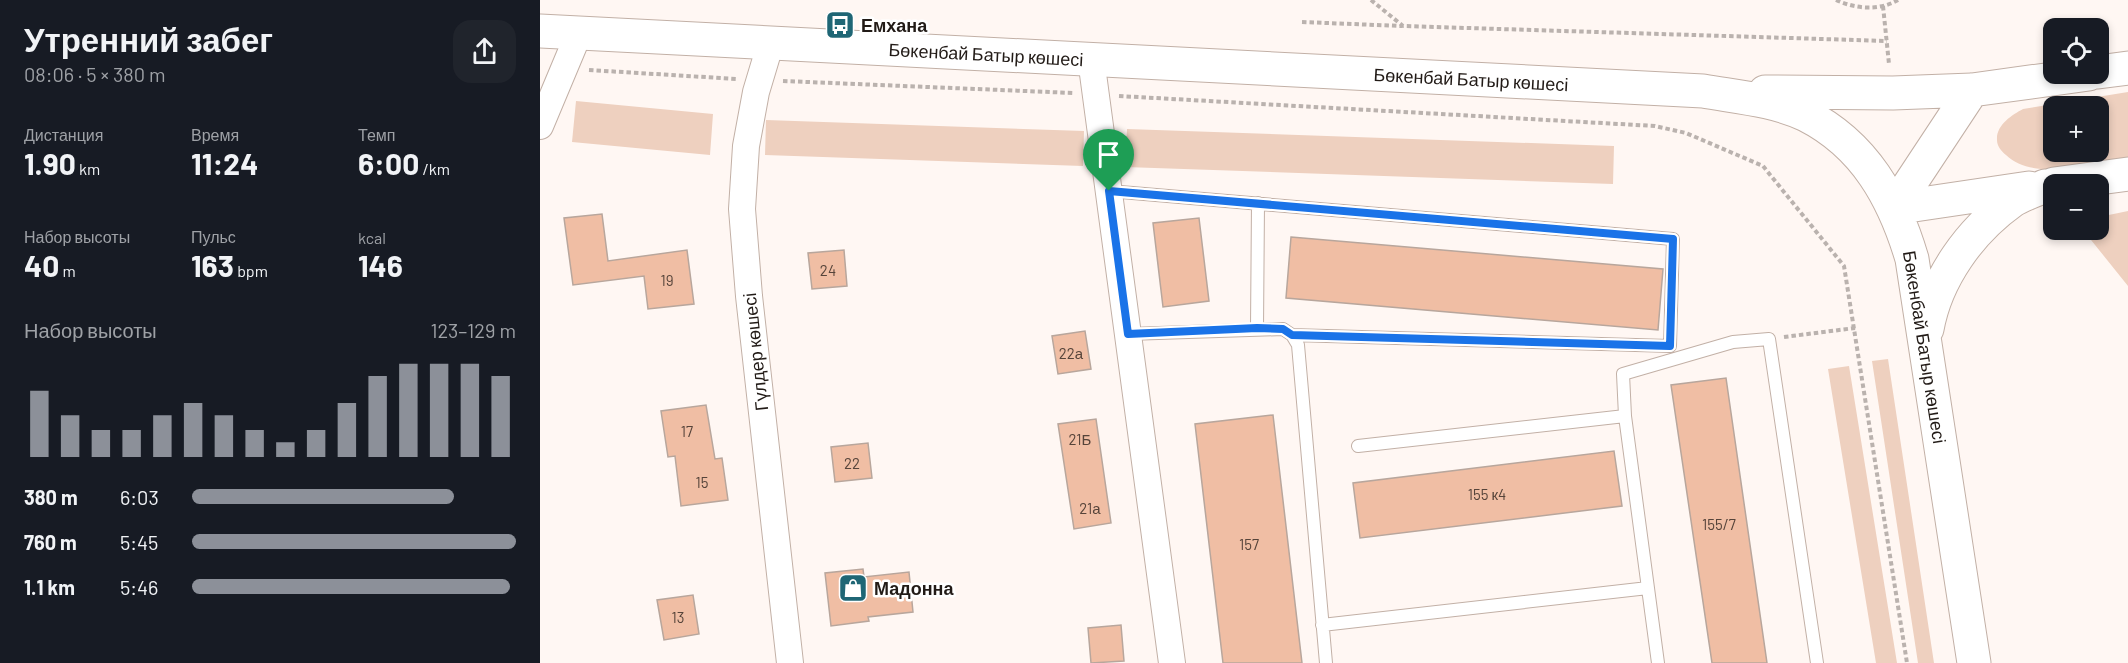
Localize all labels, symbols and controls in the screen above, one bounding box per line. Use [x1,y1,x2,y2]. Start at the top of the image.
bus stop icon: Емхана [824,9,856,41]
place label: Емхана [861,14,928,36]
map controls [2043,18,2109,240]
button: locate [2043,18,2109,84]
text: Утренний забег [24,19,273,59]
button: share [453,20,516,83]
street label: Бөкенбай Батыр көшесі [888,38,1084,70]
text: 08:06 · 5 × 380 m [24,62,166,86]
street label: Бөкенбай Батыр көшесі [1373,63,1569,95]
button: + [2043,96,2109,162]
text: Дистанция [24,125,103,144]
text: Время [191,125,239,144]
text: Темп [358,125,395,144]
pin [1083,129,1134,191]
icon: arrive [1092,138,1125,171]
text: 1.90 [24,145,76,181]
text: 11:24 [191,145,258,181]
text: 6:00 [358,145,419,181]
text: km [76,159,100,178]
text: /km [419,159,450,178]
button: − [2043,174,2109,240]
text: Набор высоты [24,227,130,246]
text: Пульс [191,227,236,246]
text: kcal [358,228,386,247]
text: 40 [24,247,59,283]
text: 163 [191,247,234,283]
text: 146 [358,247,403,283]
street label: Бөкенбай Батыр көшесі [1899,249,1951,445]
text: m [59,261,76,280]
text: bpm [234,261,268,280]
house number: 24 [820,261,836,279]
house number: 19 [660,271,674,289]
street label: Гүлдер көшесі [738,292,772,412]
text: Набор высоты [24,318,157,342]
text: 123–129 m [430,318,516,342]
house number: 22а [1059,344,1084,362]
house number: 17 [681,422,693,440]
house number: 21Б [1069,430,1092,448]
house number: 22 [844,454,860,472]
house number: 15 [696,473,708,491]
text: 380 m [24,485,78,509]
text: 6:03 [120,485,159,509]
house number: 155 к4 [1468,485,1506,503]
house number: 21а [1079,499,1101,517]
house number: 155/7 [1702,515,1736,533]
text: 760 m [24,530,77,554]
text: 5:45 [120,530,158,554]
house number: 157 [1239,535,1259,553]
shop icon: Мадонна [837,572,869,604]
text: 1.1 km [24,575,75,599]
text: 5:46 [120,575,158,599]
place label: Мадонна [874,577,954,599]
house number: 13 [672,608,684,626]

